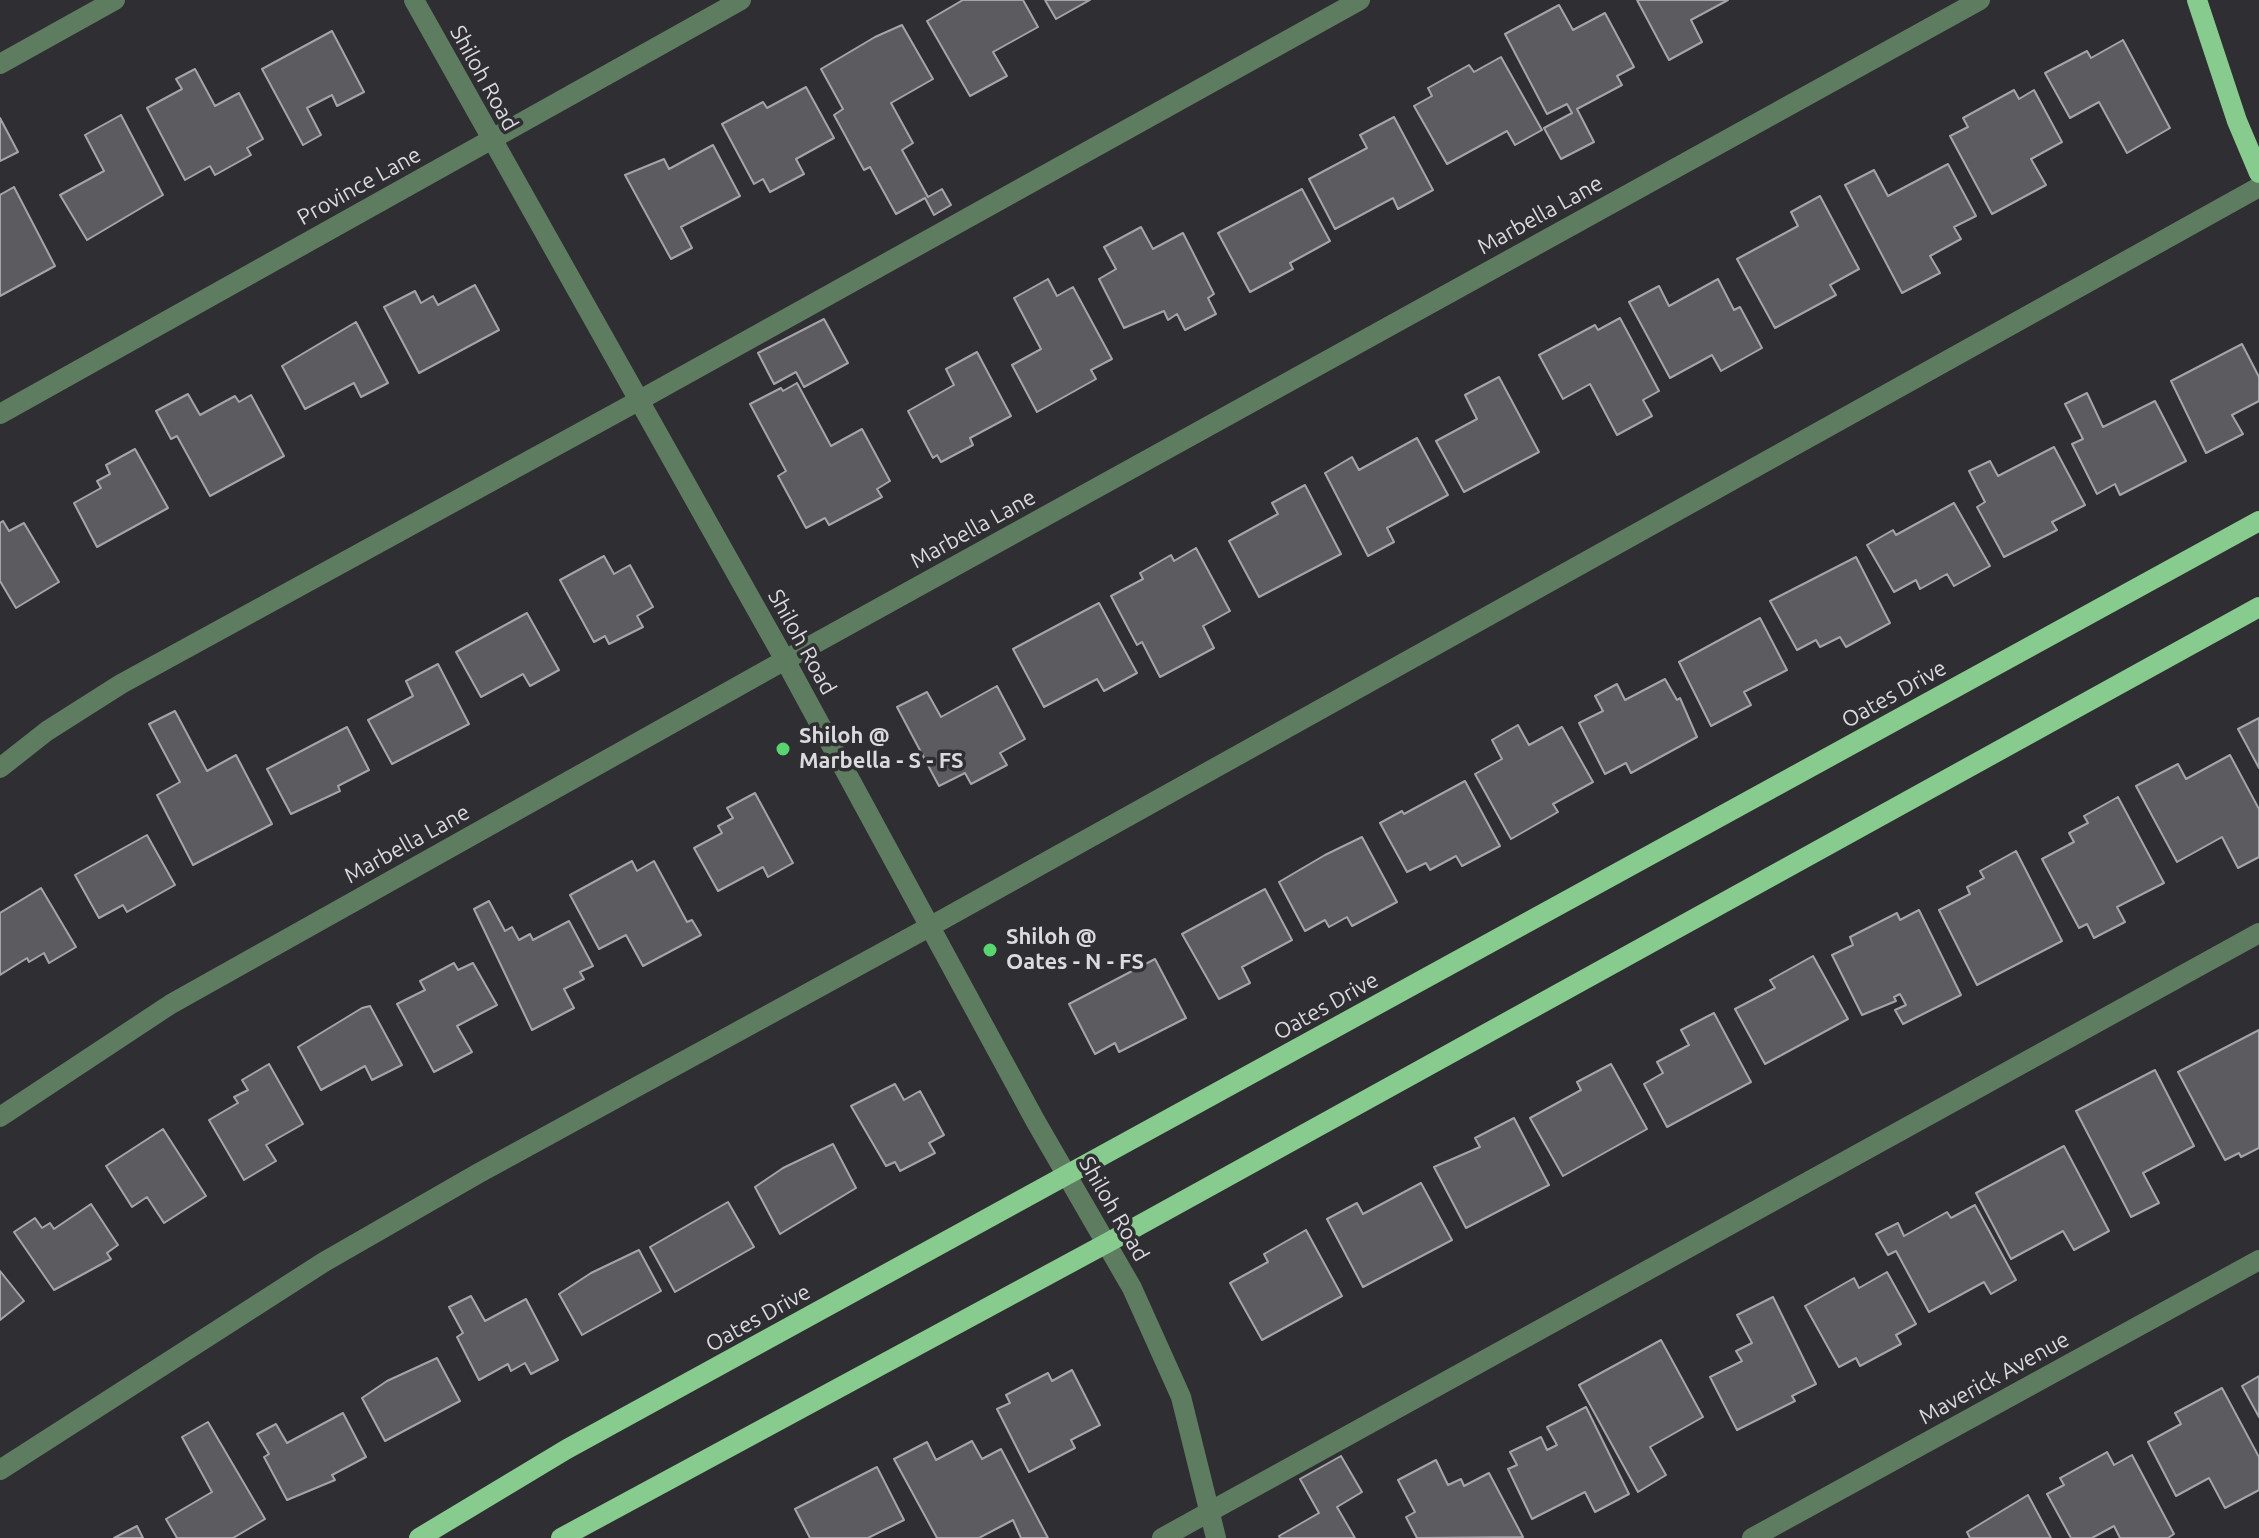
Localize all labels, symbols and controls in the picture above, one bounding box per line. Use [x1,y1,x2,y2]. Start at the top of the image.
street label: Shiloh Road [444,21,524,135]
street label: Province Lane [292,141,426,231]
street label: Marbella Lane [1473,170,1607,260]
street label: Marbella Lane [906,484,1040,574]
street label: Shiloh Road [762,585,842,699]
street label: Oates Drive [1837,654,1951,734]
place label: Shiloh @ Marbella - S - FS [799,723,964,774]
marker: Shiloh @ Marbella - S - FS [774,740,792,758]
street label: Marbella Lane [340,799,474,889]
place label: Shiloh @ Oates - N - FS [1006,924,1144,976]
marker: Shiloh @ Oates - N - FS [981,941,999,959]
street label: Oates Drive [1269,966,1383,1046]
street label: Shiloh Road [1073,1152,1155,1266]
street label: Oates Drive [701,1278,815,1358]
street label: Maverick Avenue [1914,1326,2074,1430]

